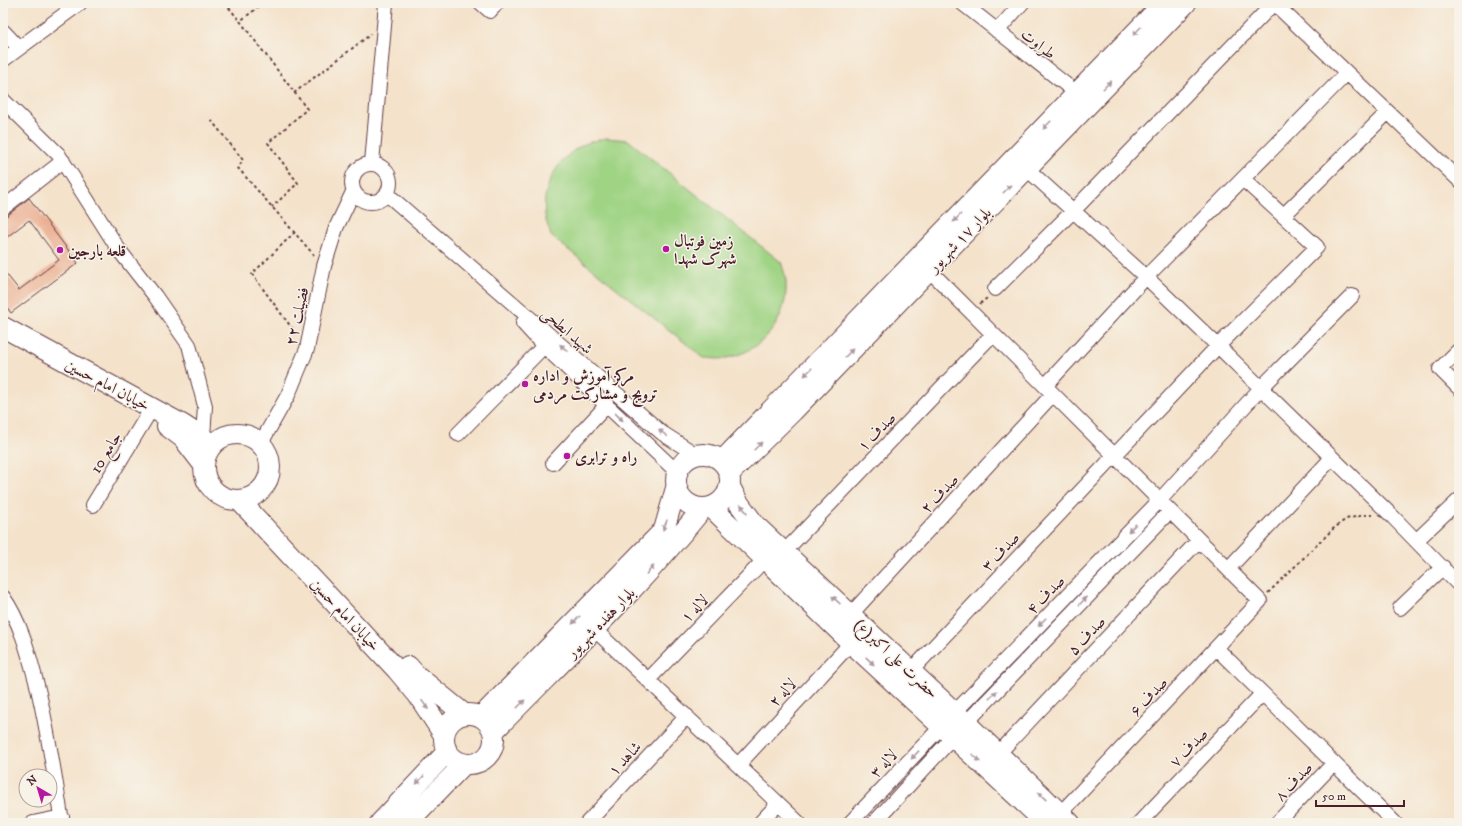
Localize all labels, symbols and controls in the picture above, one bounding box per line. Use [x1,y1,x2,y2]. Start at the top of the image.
street label: طراوت [1017,24,1060,64]
one-way arrow [1132,26,1142,36]
one-way arrow [1102,80,1112,90]
one-way arrow [1042,120,1052,130]
one-way arrow [1002,184,1012,194]
street label: بلوار ۱۷ شهریور [922,203,996,278]
one-way arrow [952,213,962,223]
place label: زمین فوتبال شهرک شهدا [674,231,737,269]
place label: قلعه بارجین [68,241,126,261]
marker: زمین فوتبال شهرک شهدا [661,244,671,254]
marker: قلعه بارجین [55,245,65,255]
street label: فضیلت ۲۲ [281,285,313,348]
street label: شهید ابطحی [537,303,597,359]
one-way arrow [559,344,569,353]
one-way arrow [844,348,854,358]
street label: خیابان امام حسین [60,354,153,419]
place label: مرکز آموزش و اداره ترویج و مشارکت مردمی [532,366,658,407]
one-way arrow [803,367,813,377]
marker: مرکز آموزش و اداره ترویج و مشارکت مردمی [520,379,530,389]
street label: صدف ۱ [853,408,900,456]
one-way arrow [615,412,624,421]
street label: جامع 10 [86,428,130,480]
one-way arrow [657,429,668,437]
one-way arrow [753,441,763,451]
place label: راه و ترابری [575,447,638,467]
marker: راه و ترابری [562,451,572,461]
street label: صدف ۲ [916,470,963,518]
one-way arrow [740,504,748,514]
one-way arrow [661,520,667,532]
one-way arrow [1128,523,1137,533]
street label: صدف ۳ [977,528,1024,576]
one-way arrow [645,565,654,575]
street label: صدف ۴ [1022,571,1069,619]
street label: خیابان امام حسین [303,574,384,658]
street label: بلوار هفده شهریور [561,583,639,664]
street label: لاله ۱ [676,590,713,627]
one-way arrow [831,596,841,605]
one-way arrow [1078,596,1088,606]
street label: صدف ۵ [1063,612,1110,660]
one-way arrow [571,615,581,625]
street label: حضرت علی اکبر(ع) [848,615,943,705]
one-way arrow [1037,617,1047,627]
one-way arrow [865,656,875,665]
street label: صدف ۶ [1125,673,1172,721]
street label: لاله ۲ [765,674,801,711]
one-way arrow [988,690,998,700]
one-way arrow [516,699,525,709]
one-way arrow [421,700,429,710]
street label: صدف ۷ [1165,724,1212,772]
street label: شاهد ۱ [604,737,646,780]
street label: لاله ۳ [866,745,902,782]
one-way arrow [910,750,919,760]
one-way arrow [970,754,981,763]
street label: صدف ۸ [1270,758,1317,806]
north arrow [18,768,58,808]
text: N [25,773,40,789]
one-way arrow [416,775,425,785]
scale bar [1316,782,1404,808]
text: 50 m [1322,789,1346,804]
one-way arrow [1037,791,1047,801]

